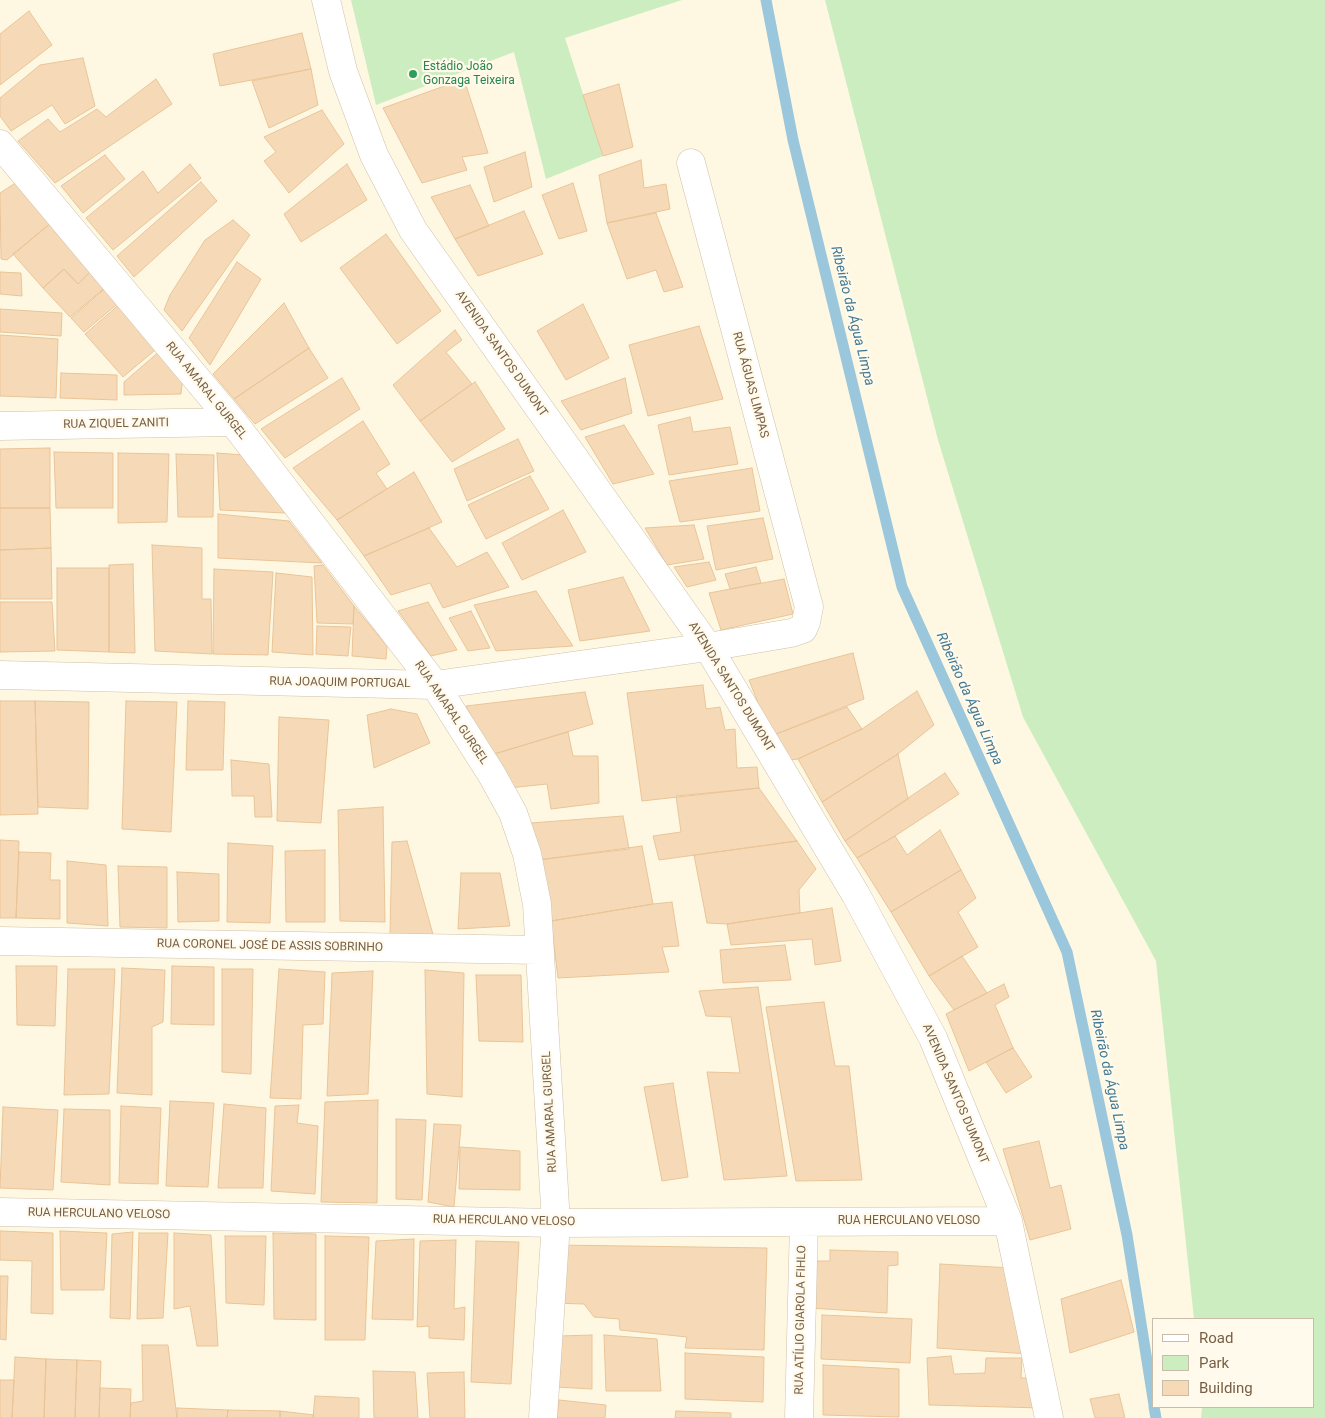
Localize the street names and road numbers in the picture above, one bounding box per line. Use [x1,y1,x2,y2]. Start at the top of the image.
street label: AVENIDA SANTOS DUMONT [452,288,550,420]
street label: RUA ÁGUAS LIMPAS [729,330,771,440]
street label: RUA AMARAL GURGEL [162,339,250,443]
street label: RUA ZIQUEL ZANITI [63,416,169,432]
street label: AVENIDA SANTOS DUMONT [685,619,777,755]
street label: RUA AMARAL GURGEL [411,659,491,767]
street label: RUA JOAQUIM PORTUGAL [269,675,411,691]
street label: RUA CORONEL JOSÉ DE ASSIS SOBRINHO [157,937,383,955]
street label: AVENIDA SANTOS DUMONT [919,1022,991,1166]
street label: RUA AMARAL GURGEL [540,1051,560,1173]
street label: RUA HERCULANO VELOSO [28,1206,170,1222]
street label: RUA HERCULANO VELOSO [433,1213,575,1229]
street label: RUA HERCULANO VELOSO [838,1214,980,1228]
street label: RUA ATÍLIO GIAROLA FIHLO [792,1245,810,1395]

